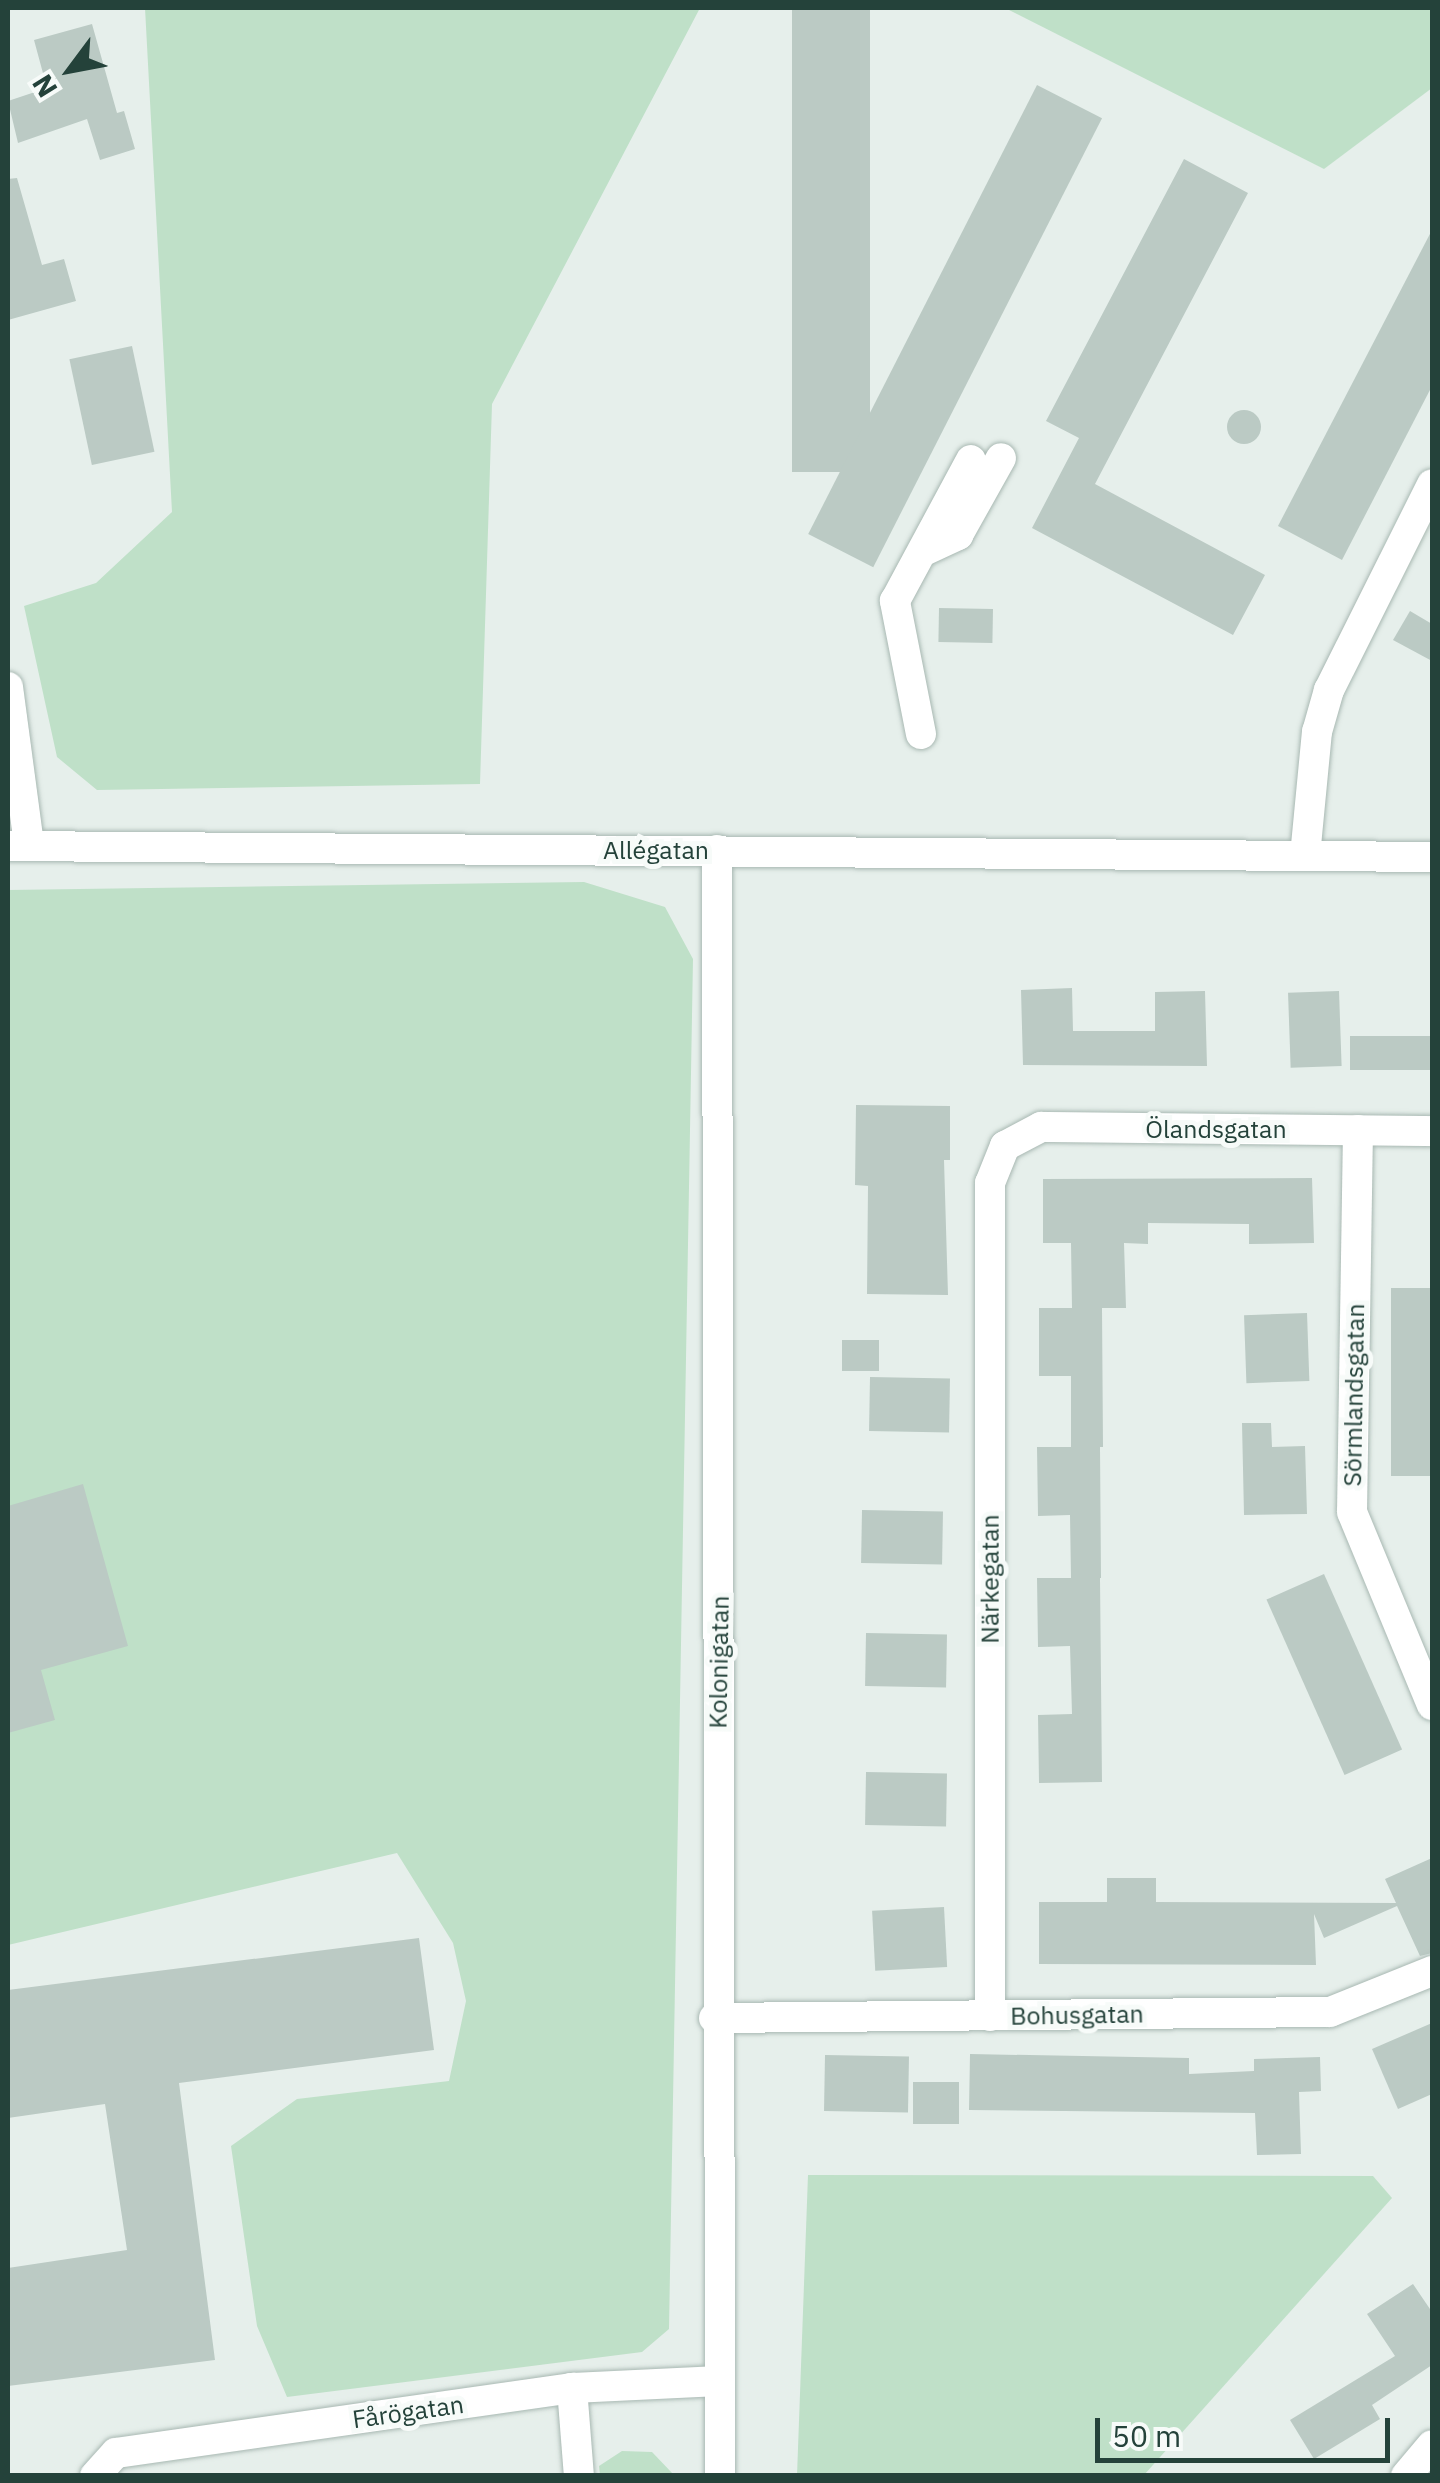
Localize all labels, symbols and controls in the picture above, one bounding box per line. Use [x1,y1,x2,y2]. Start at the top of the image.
north arrow [20,20,120,120]
text: N [23,68,65,105]
street label: Allégatan [603,835,709,865]
street label: Ölandsgatan [1145,1114,1287,1144]
street label: Sörmlandsgatan [1337,1303,1371,1487]
street label: Närkegatan [975,1514,1005,1644]
street label: Kolonigatan [703,1595,735,1729]
street label: Bohusgatan [1010,1999,1144,2031]
street label: Fårögatan [350,2389,466,2435]
scale bar [1100,2398,1395,2460]
text: 50 m [1112,2416,1181,2455]

